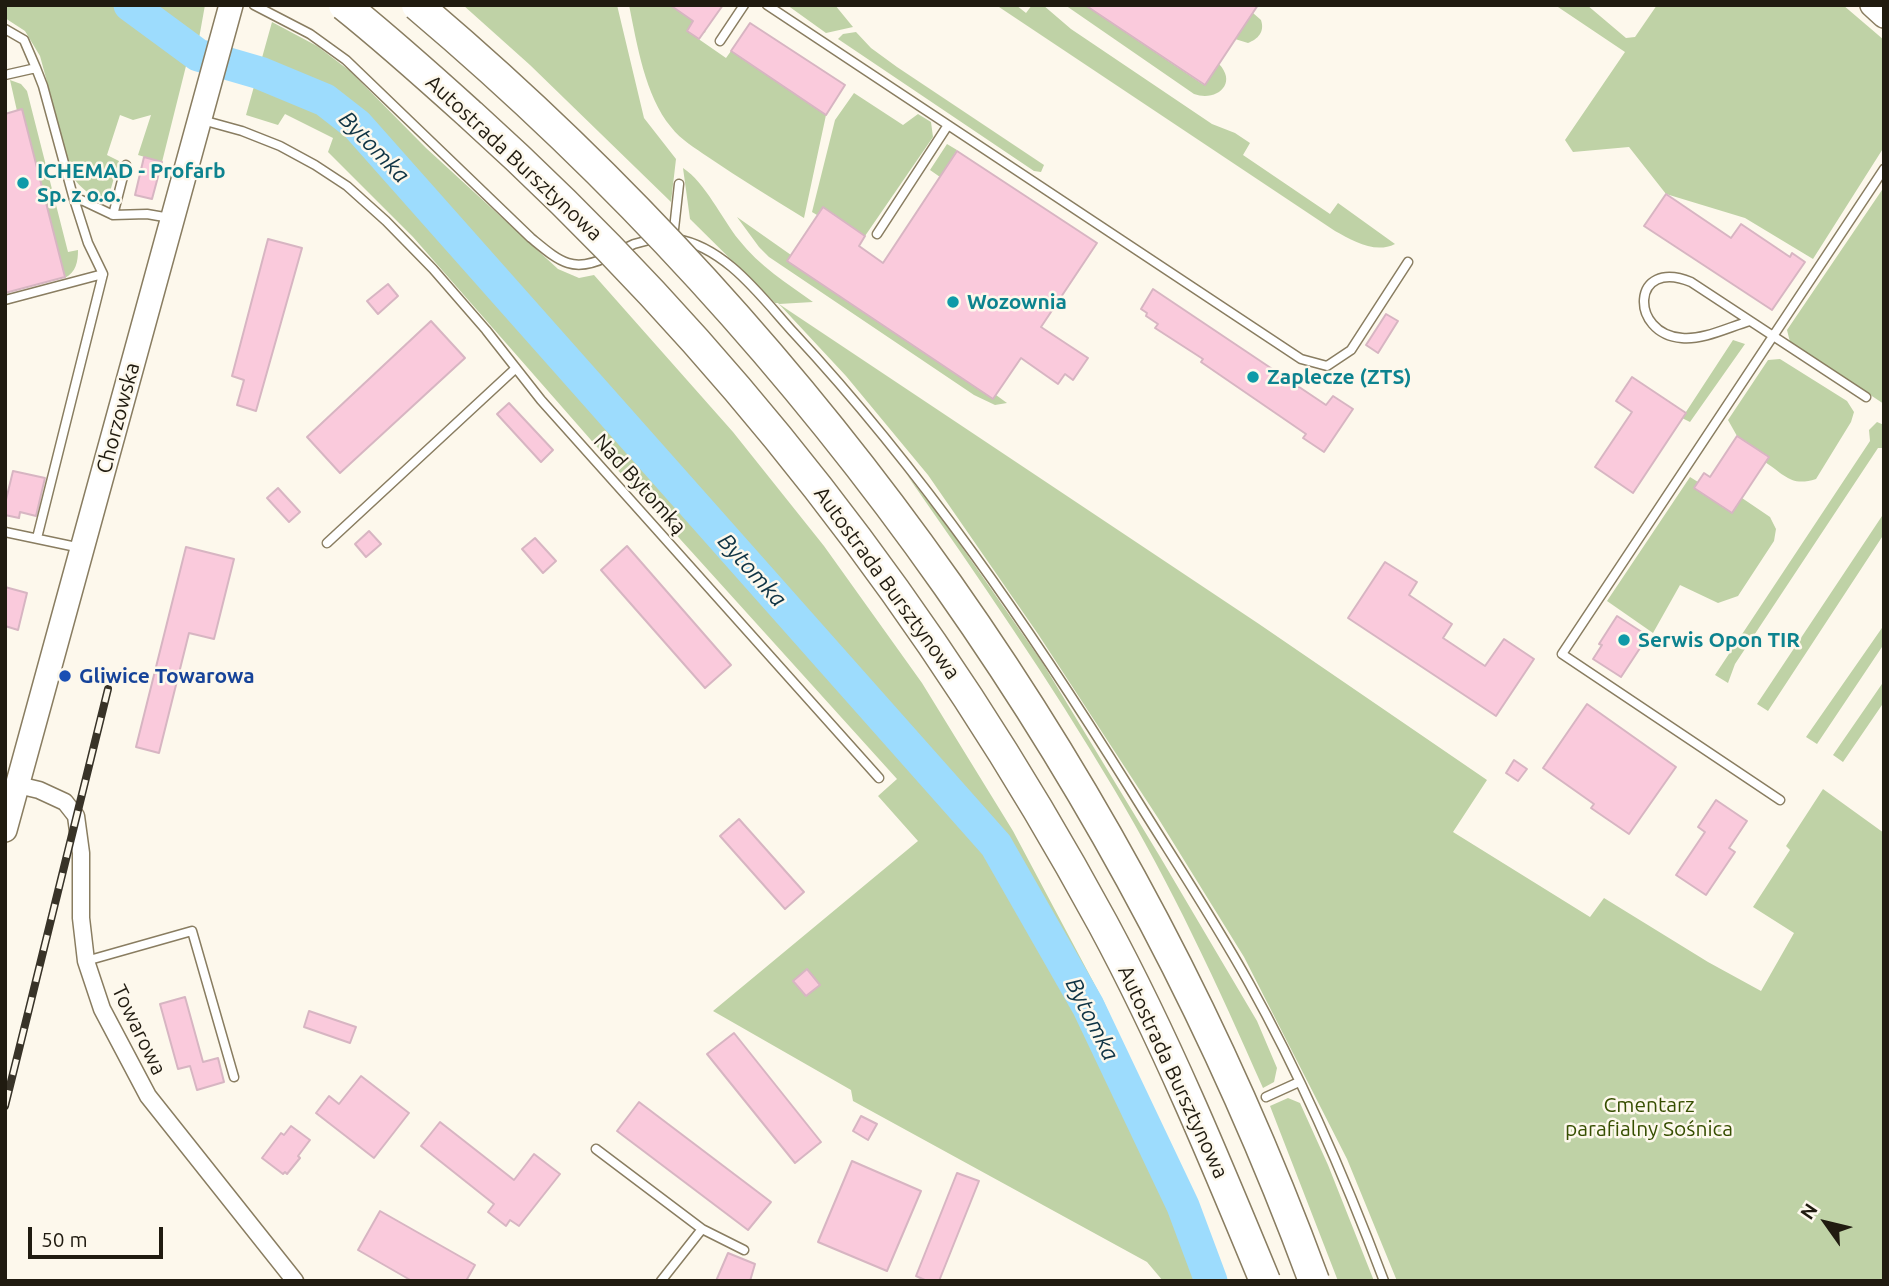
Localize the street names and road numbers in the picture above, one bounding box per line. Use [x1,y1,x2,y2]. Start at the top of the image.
street label: Autostrada Bursztynowa [421,70,607,246]
street label: Chorzowska [91,360,145,476]
street label: Nad Bytomką [588,429,692,539]
street label: Autostrada Bursztynowa [809,482,965,684]
street label: Autostrada Bursztynowa [1113,962,1233,1182]
street label: Towarowa [106,981,172,1079]

